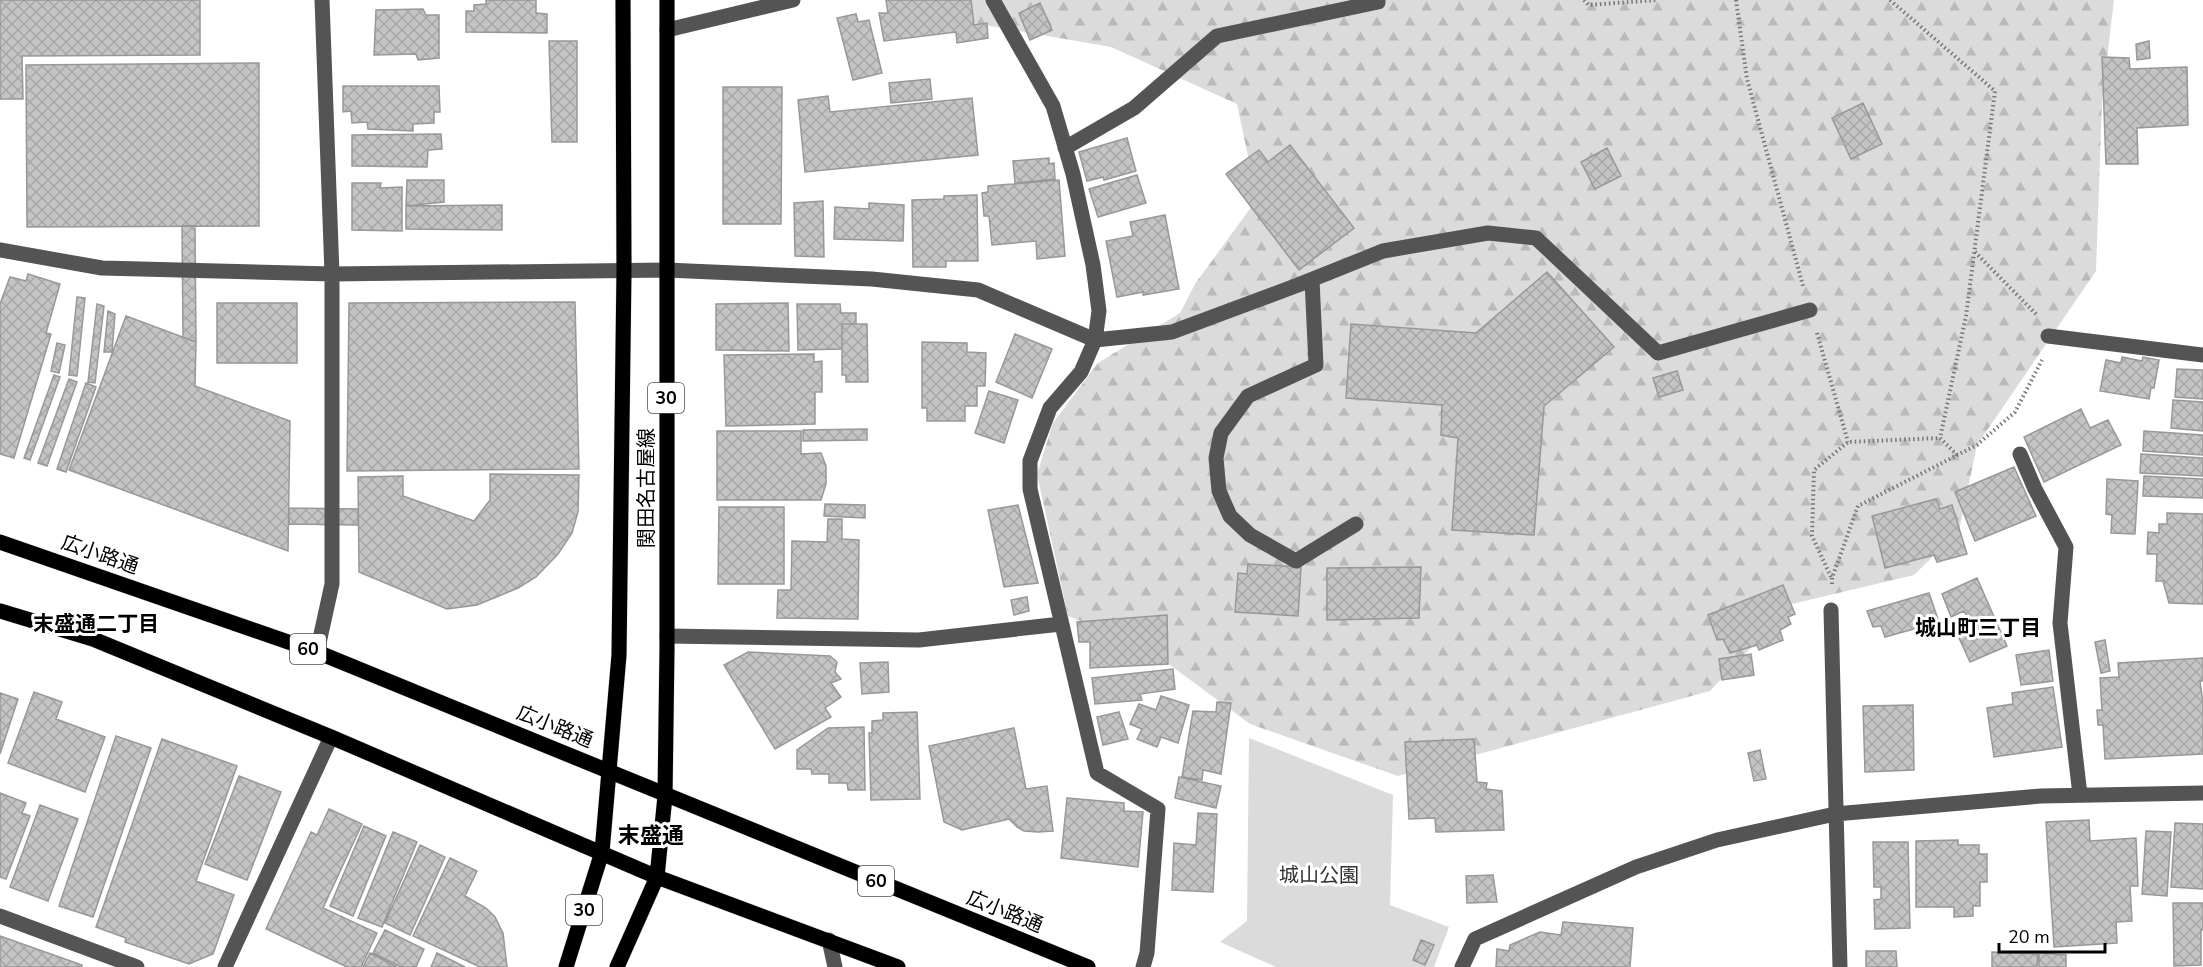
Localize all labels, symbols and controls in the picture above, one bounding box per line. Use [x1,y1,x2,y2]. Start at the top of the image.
road number: 30 [648,383,684,413]
street label: 関田名古屋線 [633,428,660,548]
street label: 広小路通 [58,529,142,580]
district label: 末盛通二丁目 [33,610,159,638]
district label: 城山町三丁目 [1915,614,2041,642]
road number: 60 [290,634,326,664]
street label: 広小路通 [513,699,597,754]
district label: 末盛通 [618,821,684,851]
park label: 城山公園 [1279,862,1359,889]
road number: 60 [858,866,894,896]
street label: 広小路通 [963,884,1047,939]
road number: 30 [566,895,602,925]
scale bar [1999,916,2106,954]
text: 20 m [2008,925,2050,949]

